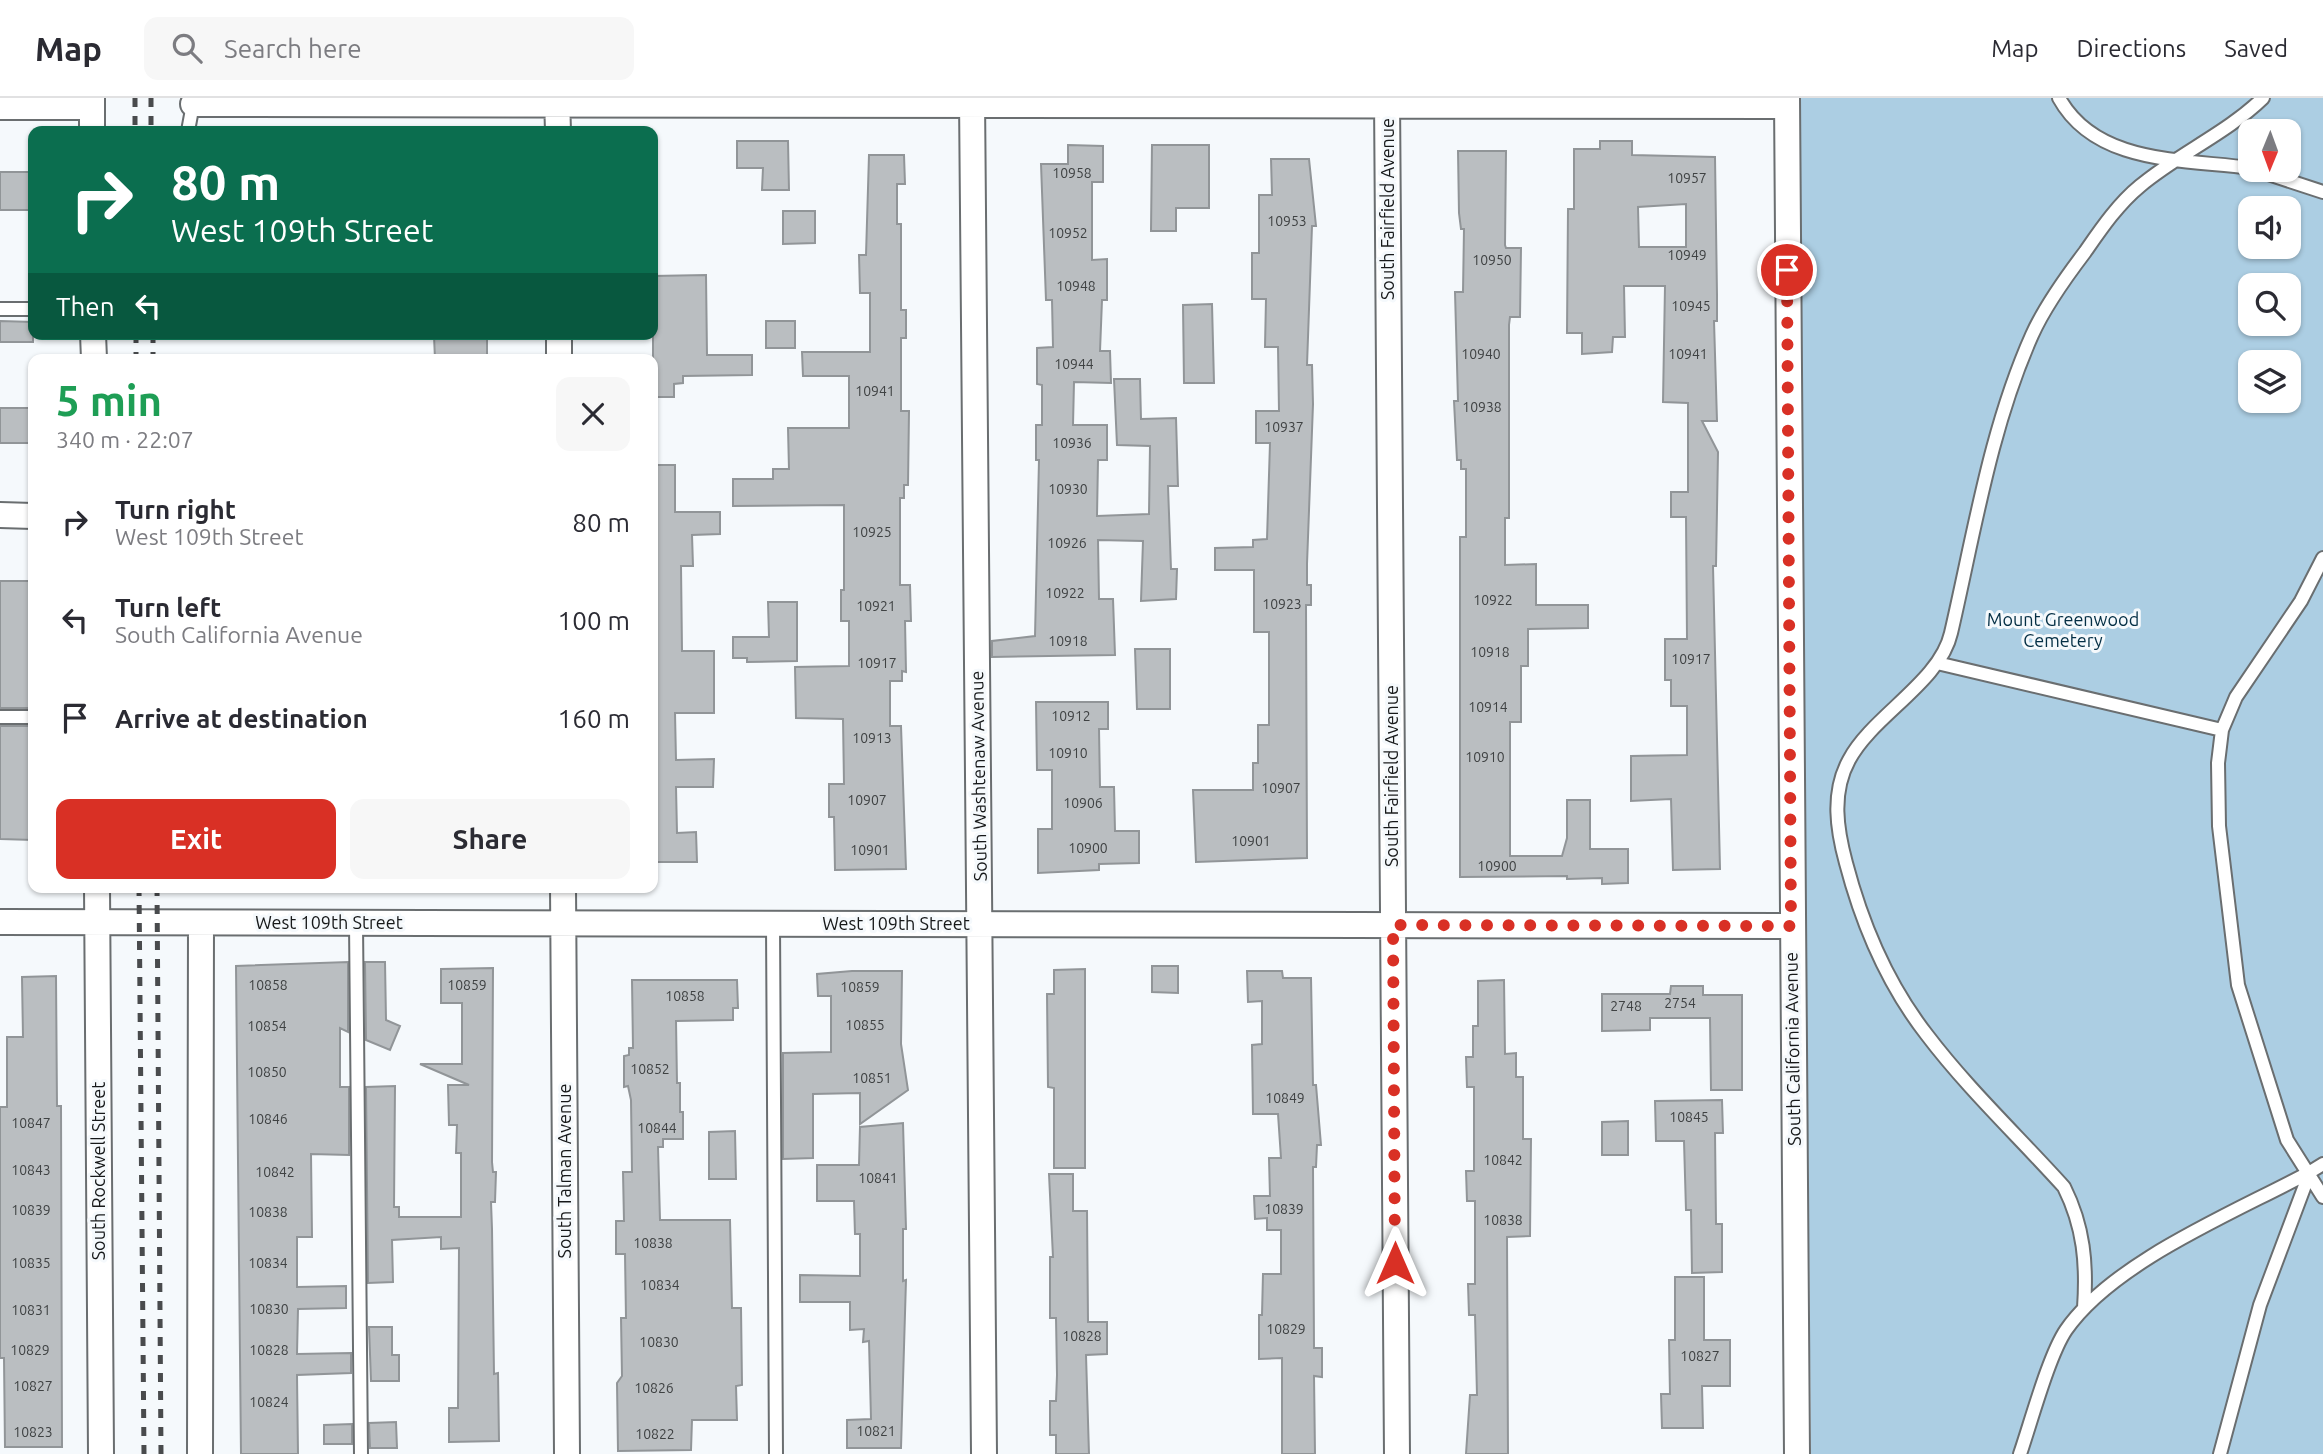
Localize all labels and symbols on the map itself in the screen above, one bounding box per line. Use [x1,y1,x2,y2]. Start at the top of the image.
street label: South Fairfield Avenue [1377,118,1397,300]
north arrow [2238,119,2301,182]
house number: 10958 [1052,165,1092,181]
house number: 10957 [1667,170,1707,186]
house number: 10953 [1267,213,1307,229]
house number: 10952 [1048,225,1088,241]
pin [1757,240,1817,300]
house number: 10949 [1667,247,1707,263]
house number: 10950 [1472,252,1512,268]
house number: 10948 [1056,278,1096,294]
house number: 10945 [1671,298,1711,314]
house number: 10940 [1461,346,1501,362]
house number: 10941 [1668,346,1708,362]
house number: 10944 [1054,356,1094,372]
house number: 10941 [855,383,895,399]
house number: 10938 [1462,399,1502,415]
house number: 10937 [1264,419,1304,435]
house number: 10936 [1052,435,1092,451]
house number: 10930 [1048,481,1088,497]
house number: 10925 [852,524,892,540]
house number: 10926 [1047,535,1087,551]
house number: 10922 [1045,585,1085,601]
house number: 10922 [1473,592,1513,608]
house number: 10923 [1262,596,1302,612]
house number: 10921 [856,598,896,614]
park label: Mount Greenwood Cemetery [1987,609,2139,650]
house number: 10918 [1048,633,1088,649]
house number: 10918 [1470,644,1510,660]
house number: 10917 [1671,651,1711,667]
house number: 10917 [857,655,897,671]
street label: South Washtenaw Avenue [966,671,990,881]
street label: South Fairfield Avenue [1381,685,1401,867]
house number: 10914 [1468,699,1508,715]
house number: 10912 [1051,708,1091,724]
house number: 10913 [852,730,892,746]
house number: 10910 [1048,745,1088,761]
house number: 10910 [1465,749,1505,765]
house number: 10907 [1261,780,1301,796]
house number: 10907 [847,792,887,808]
house number: 10906 [1063,795,1103,811]
house number: 10901 [1231,833,1271,849]
house number: 10900 [1068,840,1108,856]
house number: 10901 [850,842,890,858]
house number: 10900 [1477,858,1517,874]
street label: West 109th Street [255,912,403,932]
street label: West 109th Street [822,913,970,933]
street label: South California Avenue [1780,952,1804,1146]
house number: 10858 [248,977,288,993]
house number: 10859 [447,977,487,993]
house number: 10859 [840,979,880,995]
house number: 10858 [665,988,705,1004]
house number: 2754 [1664,995,1696,1011]
house number: 2748 [1610,998,1642,1014]
house number: 10855 [845,1017,885,1033]
house number: 10854 [247,1018,287,1034]
house number: 10852 [630,1061,670,1077]
house number: 10850 [247,1064,287,1080]
house number: 10851 [852,1070,892,1086]
street label: South Rockwell Street [88,1082,108,1260]
street label: South Talman Avenue [554,1084,574,1258]
house number: 10849 [1265,1090,1305,1106]
house number: 10845 [1669,1109,1709,1125]
house number: 10846 [248,1111,288,1127]
house number: 10847 [11,1115,51,1131]
house number: 10844 [637,1120,677,1136]
house number: 10842 [1483,1152,1523,1168]
house number: 10843 [11,1162,51,1178]
house number: 10842 [255,1164,295,1180]
house number: 10841 [858,1170,898,1186]
house number: 10839 [1264,1201,1304,1217]
house number: 10839 [11,1202,51,1218]
house number: 10838 [248,1204,288,1220]
house number: 10838 [1483,1212,1523,1228]
position arrow [1358,1226,1432,1300]
house number: 10838 [633,1235,673,1251]
house number: 10835 [11,1255,51,1271]
house number: 10834 [248,1255,288,1271]
house number: 10834 [640,1277,680,1293]
house number: 10830 [249,1301,289,1317]
house number: 10831 [11,1302,51,1318]
house number: 10829 [1266,1321,1306,1337]
house number: 10828 [1062,1328,1102,1344]
house number: 10830 [639,1334,679,1350]
house number: 10829 [10,1342,50,1358]
house number: 10828 [249,1342,289,1358]
house number: 10827 [1680,1348,1720,1364]
house number: 10827 [13,1378,53,1394]
house number: 10826 [634,1380,674,1396]
house number: 10824 [249,1394,289,1410]
house number: 10821 [856,1423,896,1439]
house number: 10823 [13,1424,53,1440]
house number: 10822 [635,1426,675,1442]

